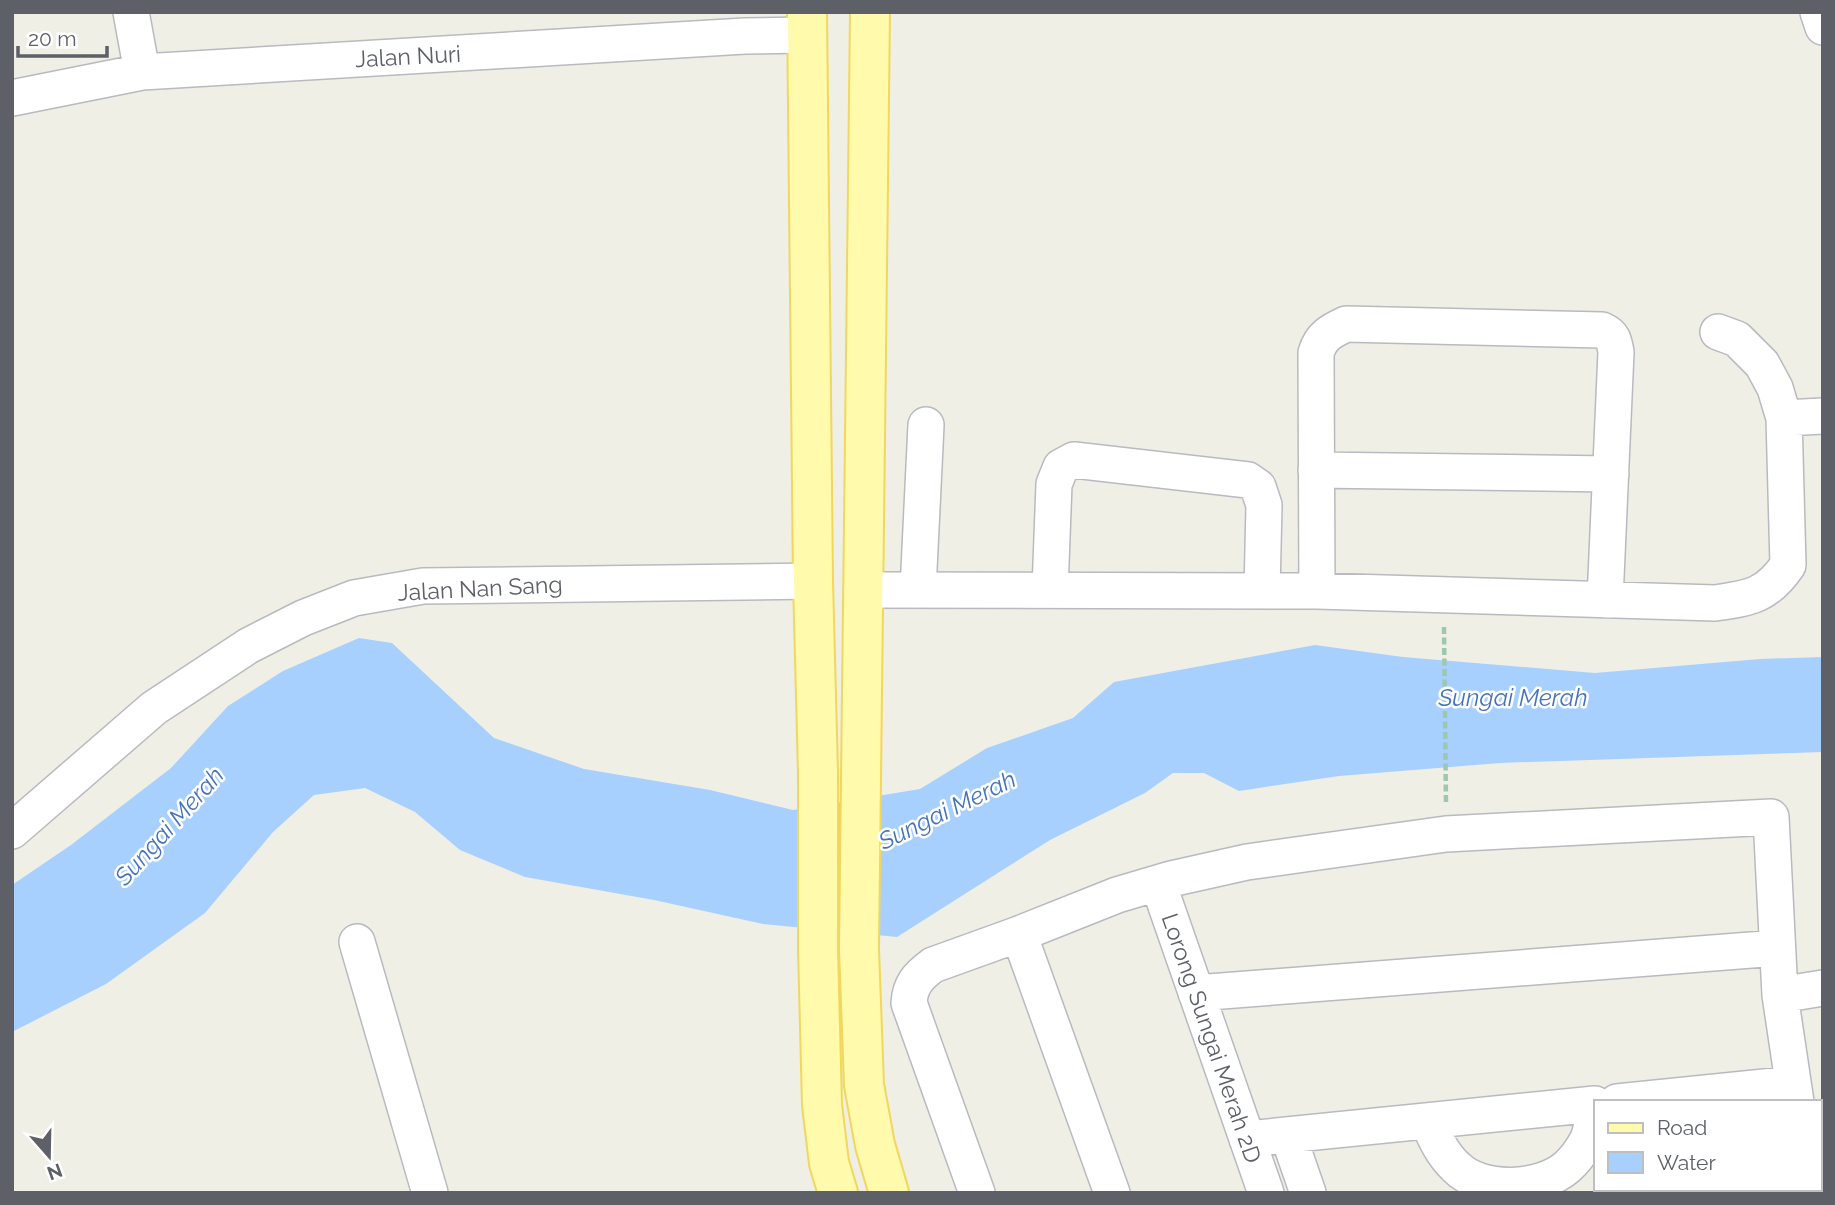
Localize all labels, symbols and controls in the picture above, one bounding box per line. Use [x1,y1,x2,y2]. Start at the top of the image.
scale bar [18,14,107,58]
text: 20 m [28,26,76,51]
street label: Jalan Nuri [354,40,462,72]
street label: Jalan Nan Sang [397,570,563,606]
water label: Sungai Merah [1437,683,1588,712]
water label: Sungai Merah [108,761,230,892]
water label: Sungai Merah [873,764,1020,856]
street label: Lorong Sungai Merah 2D [1157,910,1267,1166]
legend [1594,1100,1821,1191]
text: Road [1657,1115,1707,1140]
north arrow [14,1121,84,1191]
text: Water [1657,1150,1716,1175]
text: N [44,1159,65,1185]

